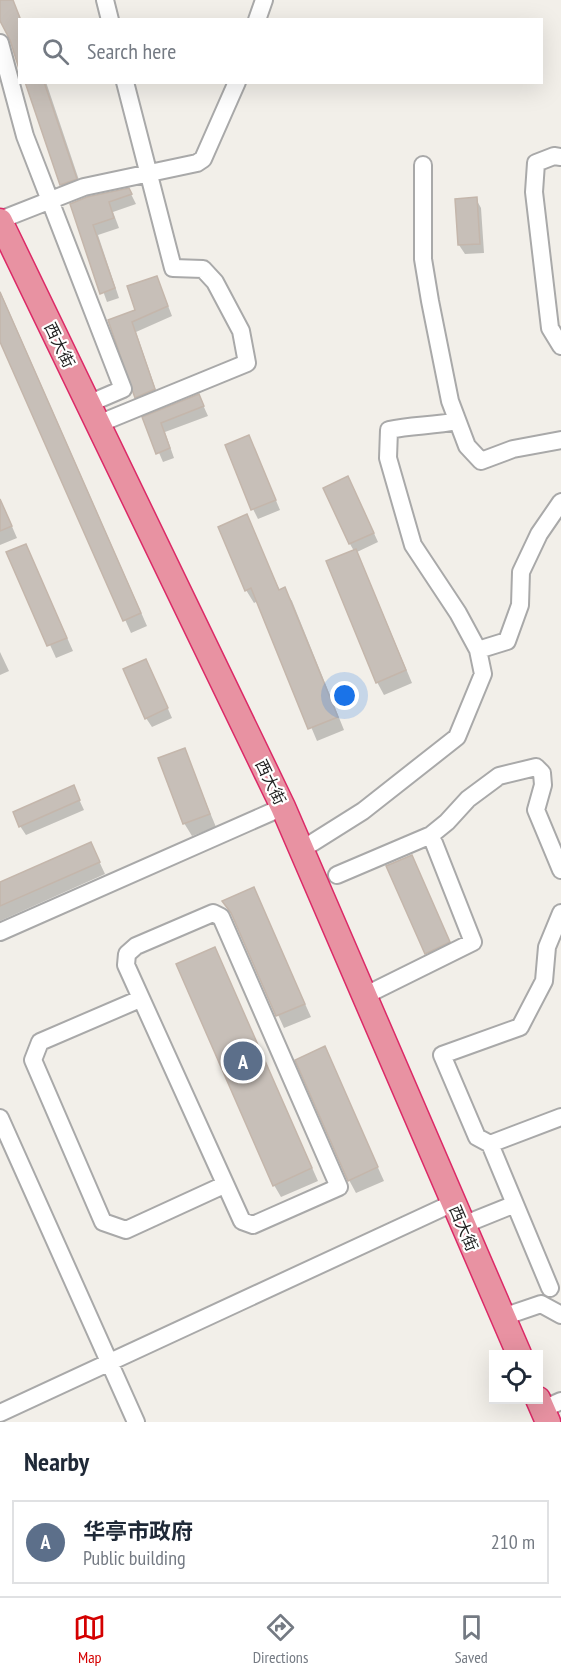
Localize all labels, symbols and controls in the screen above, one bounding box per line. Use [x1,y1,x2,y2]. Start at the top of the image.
search box [18,18,543,84]
icon: search [39,35,72,68]
text: Search here [87,37,176,65]
street label: 西大街 [40,319,80,371]
your location [330,681,359,710]
street label: 西大街 [251,756,291,808]
pin: A [224,1038,262,1084]
street label: 西大街 [445,1202,483,1254]
map controls [489,1350,543,1404]
button: locate [489,1350,543,1404]
text: Nearby [24,1445,89,1478]
text: 华亭市政府 [83,1517,193,1545]
text: A [40,1529,51,1555]
text: 210 m [491,1529,535,1555]
text: Public building [83,1545,186,1571]
tab: Map [73,1611,106,1667]
tab: Directions [253,1611,308,1667]
tab: Saved [455,1611,488,1667]

